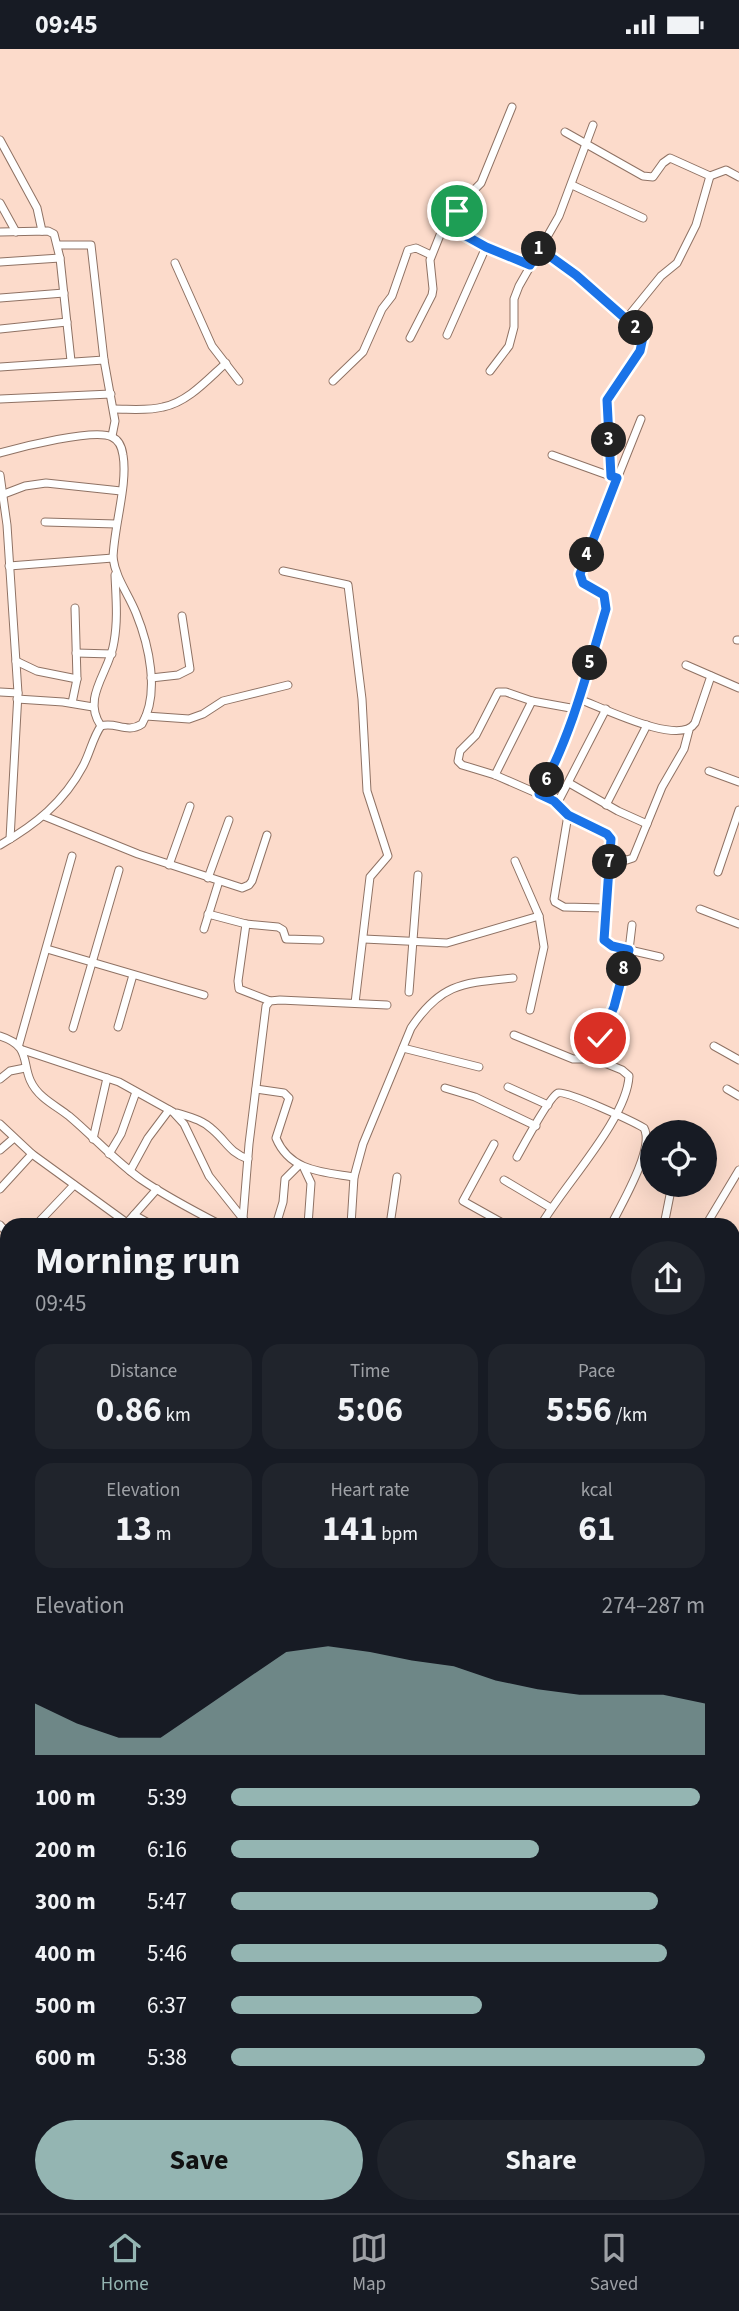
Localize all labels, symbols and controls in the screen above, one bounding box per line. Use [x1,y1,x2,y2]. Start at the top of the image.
text: 09:45 [35,6,98,43]
pin [427,181,487,241]
icon: arrive [438,192,476,230]
pin: 1 [522,231,556,267]
text: 1 [533,235,544,262]
pin: 2 [618,311,654,345]
text: 2 [630,314,641,341]
pin: 3 [592,423,626,457]
text: 3 [603,426,614,453]
pin: 4 [570,538,604,573]
text: 4 [581,541,592,568]
pin: 5 [572,645,608,681]
text: 5 [584,649,595,676]
pin: 6 [530,763,564,797]
text: 6 [541,766,552,793]
pin: 7 [592,845,628,879]
text: 7 [604,848,615,875]
pin: 8 [606,951,642,986]
text: 8 [618,955,629,982]
pin [570,1008,630,1068]
icon: check [581,1019,619,1057]
map controls [640,1120,717,1197]
button: locate [640,1120,717,1197]
text: Morning run [35,1234,240,1288]
button: share [631,1241,705,1315]
text: 09:45 [35,1287,86,1320]
text: Distance [110,1358,177,1385]
text: Time [350,1358,390,1385]
text: Pace [578,1358,615,1385]
text: 0.86 [96,1385,162,1435]
text: 5:06 [337,1385,403,1435]
text: 5:56 [546,1385,612,1435]
text: km [162,1402,191,1429]
text: /km [612,1402,647,1429]
text: Elevation [106,1477,180,1504]
text: Heart rate [330,1477,409,1504]
text: kcal [581,1477,613,1504]
text: 13 [115,1504,152,1554]
text: 141 [322,1504,377,1554]
text: 61 [578,1504,615,1554]
text: m [152,1521,172,1548]
text: bpm [377,1521,418,1548]
text: Elevation [35,1589,125,1622]
text: 274–287 m [602,1589,705,1622]
text: 100 m [35,1781,96,1814]
text: 5:39 [147,1781,187,1814]
text: 200 m [35,1833,96,1866]
text: 6:16 [147,1833,187,1866]
text: 300 m [35,1885,96,1918]
text: 5:47 [147,1885,187,1918]
text: 400 m [35,1937,96,1970]
text: 5:46 [147,1937,187,1970]
text: 500 m [35,1989,96,2022]
text: 6:37 [147,1989,187,2022]
text: 600 m [35,2041,96,2074]
text: 5:38 [147,2041,187,2074]
button: Save [35,2120,363,2200]
button: Share [377,2120,705,2200]
tab: Home [101,2229,149,2298]
tab: Map [350,2229,388,2298]
tab: Saved [590,2229,638,2298]

